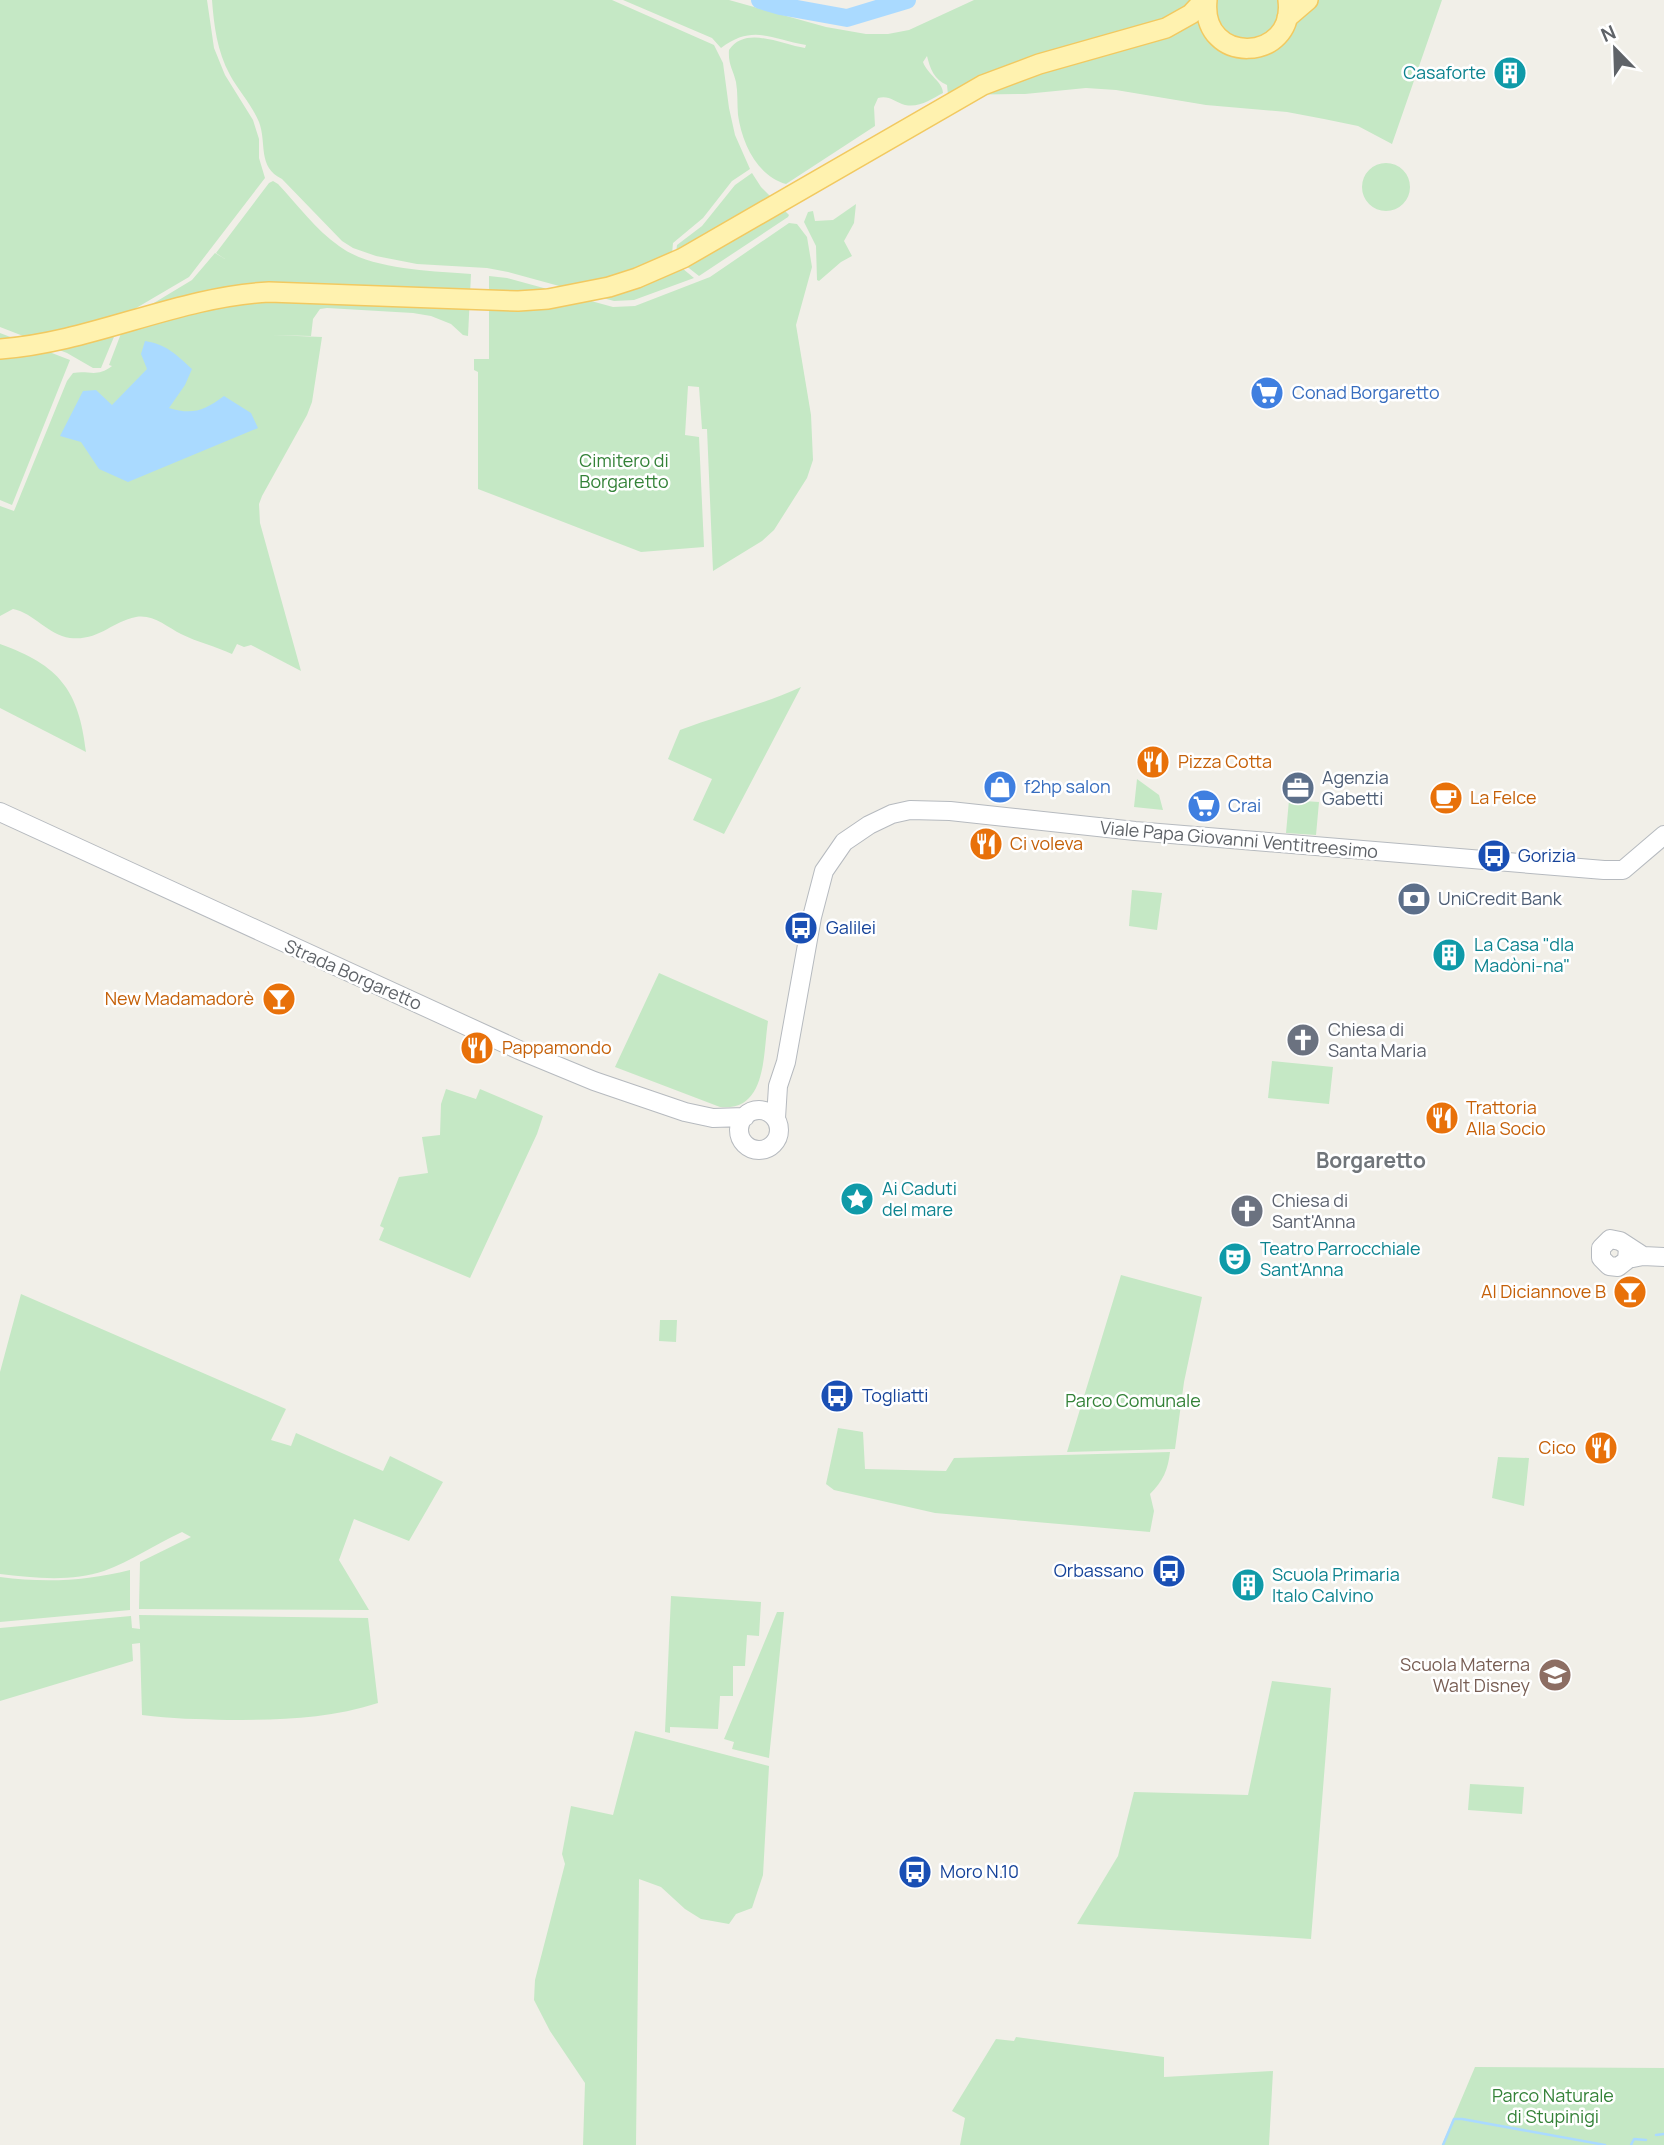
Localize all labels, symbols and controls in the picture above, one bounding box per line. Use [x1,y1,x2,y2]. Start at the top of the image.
north arrow [1580,14,1650,84]
text: N [1597,19,1620,48]
building icon: Casaforte [1491,54,1529,92]
place label: Casaforte [1403,60,1486,84]
supermarket icon: Conad Borgaretto [1248,374,1286,412]
place label: Conad Borgaretto [1292,380,1440,404]
park label: Cimitero di Borgaretto [579,448,669,493]
restaurant icon: Pizza Cotta [1134,743,1172,781]
place label: Pizza Cotta [1178,749,1272,773]
place label: Agenzia Gabetti [1322,765,1389,810]
shop icon: f2hp salon [981,768,1019,806]
office icon: Agenzia Gabetti [1279,769,1317,807]
place label: f2hp salon [1024,774,1111,798]
cafe icon: La Felce [1427,779,1465,817]
place label: La Felce [1470,785,1537,809]
supermarket icon: Crai [1185,787,1223,825]
place label: Crai [1228,793,1261,817]
street label: Viale Papa Giovanni Ventitreesimo [1099,815,1379,863]
restaurant icon: Ci voleva [967,825,1005,863]
place label: Ci voleva [1010,831,1083,855]
bus stop icon: Gorizia [1475,837,1513,875]
place label: Gorizia [1518,843,1576,867]
bank icon: UniCredit Bank [1395,880,1433,918]
place label: UniCredit Bank [1438,886,1563,910]
bus stop icon: Galilei [782,909,820,947]
place label: Galilei [826,915,876,939]
place label: La Casa "dla Madòni-na" [1474,932,1574,977]
street label: Strada Borgaretto [281,933,426,1015]
building icon: La Casa "dla Madòni-na" [1430,936,1468,974]
bar icon: New Madamadorè [260,980,298,1018]
place label: New Madamadorè [105,986,254,1010]
place label: Chiesa di Santa Maria [1328,1017,1426,1062]
church icon: Chiesa di Santa Maria [1284,1021,1322,1059]
restaurant icon: Pappamondo [458,1029,496,1067]
place label: Pappamondo [502,1035,612,1059]
place label: Trattoria Alla Socio [1466,1095,1546,1140]
restaurant icon: Trattoria Alla Socio [1423,1099,1461,1137]
district label: Borgaretto [1316,1146,1426,1174]
place label: Ai Caduti del mare [882,1176,957,1221]
place icon: Ai Caduti del mare [838,1180,876,1218]
place label: Chiesa di Sant'Anna [1272,1188,1355,1233]
church icon: Chiesa di Sant'Anna [1228,1192,1266,1230]
place label: Teatro Parrocchiale Sant'Anna [1260,1236,1421,1281]
theatre icon: Teatro Parrocchiale Sant'Anna [1216,1240,1254,1278]
bar icon: Al Diciannove B [1611,1273,1649,1311]
place label: Al Diciannove B [1481,1279,1606,1303]
bus stop icon: Togliatti [818,1377,856,1415]
place label: Togliatti [862,1383,929,1407]
park label: Parco Comunale [1065,1388,1201,1412]
restaurant icon: Cico [1582,1429,1620,1467]
place label: Cico [1539,1435,1576,1459]
bus stop icon: Orbassano [1150,1552,1188,1590]
place label: Orbassano [1054,1558,1144,1582]
place label: Scuola Primaria Italo Calvino [1272,1562,1400,1607]
building icon: Scuola Primaria Italo Calvino [1229,1566,1267,1604]
place label: Scuola Materna Walt Disney [1400,1652,1531,1697]
school or university icon: Scuola Materna Walt Disney [1536,1656,1574,1694]
bus stop icon: Moro N.10 [896,1853,934,1891]
place label: Moro N.10 [940,1859,1019,1883]
park label: Parco Naturale di Stupinigi [1492,2083,1614,2128]

